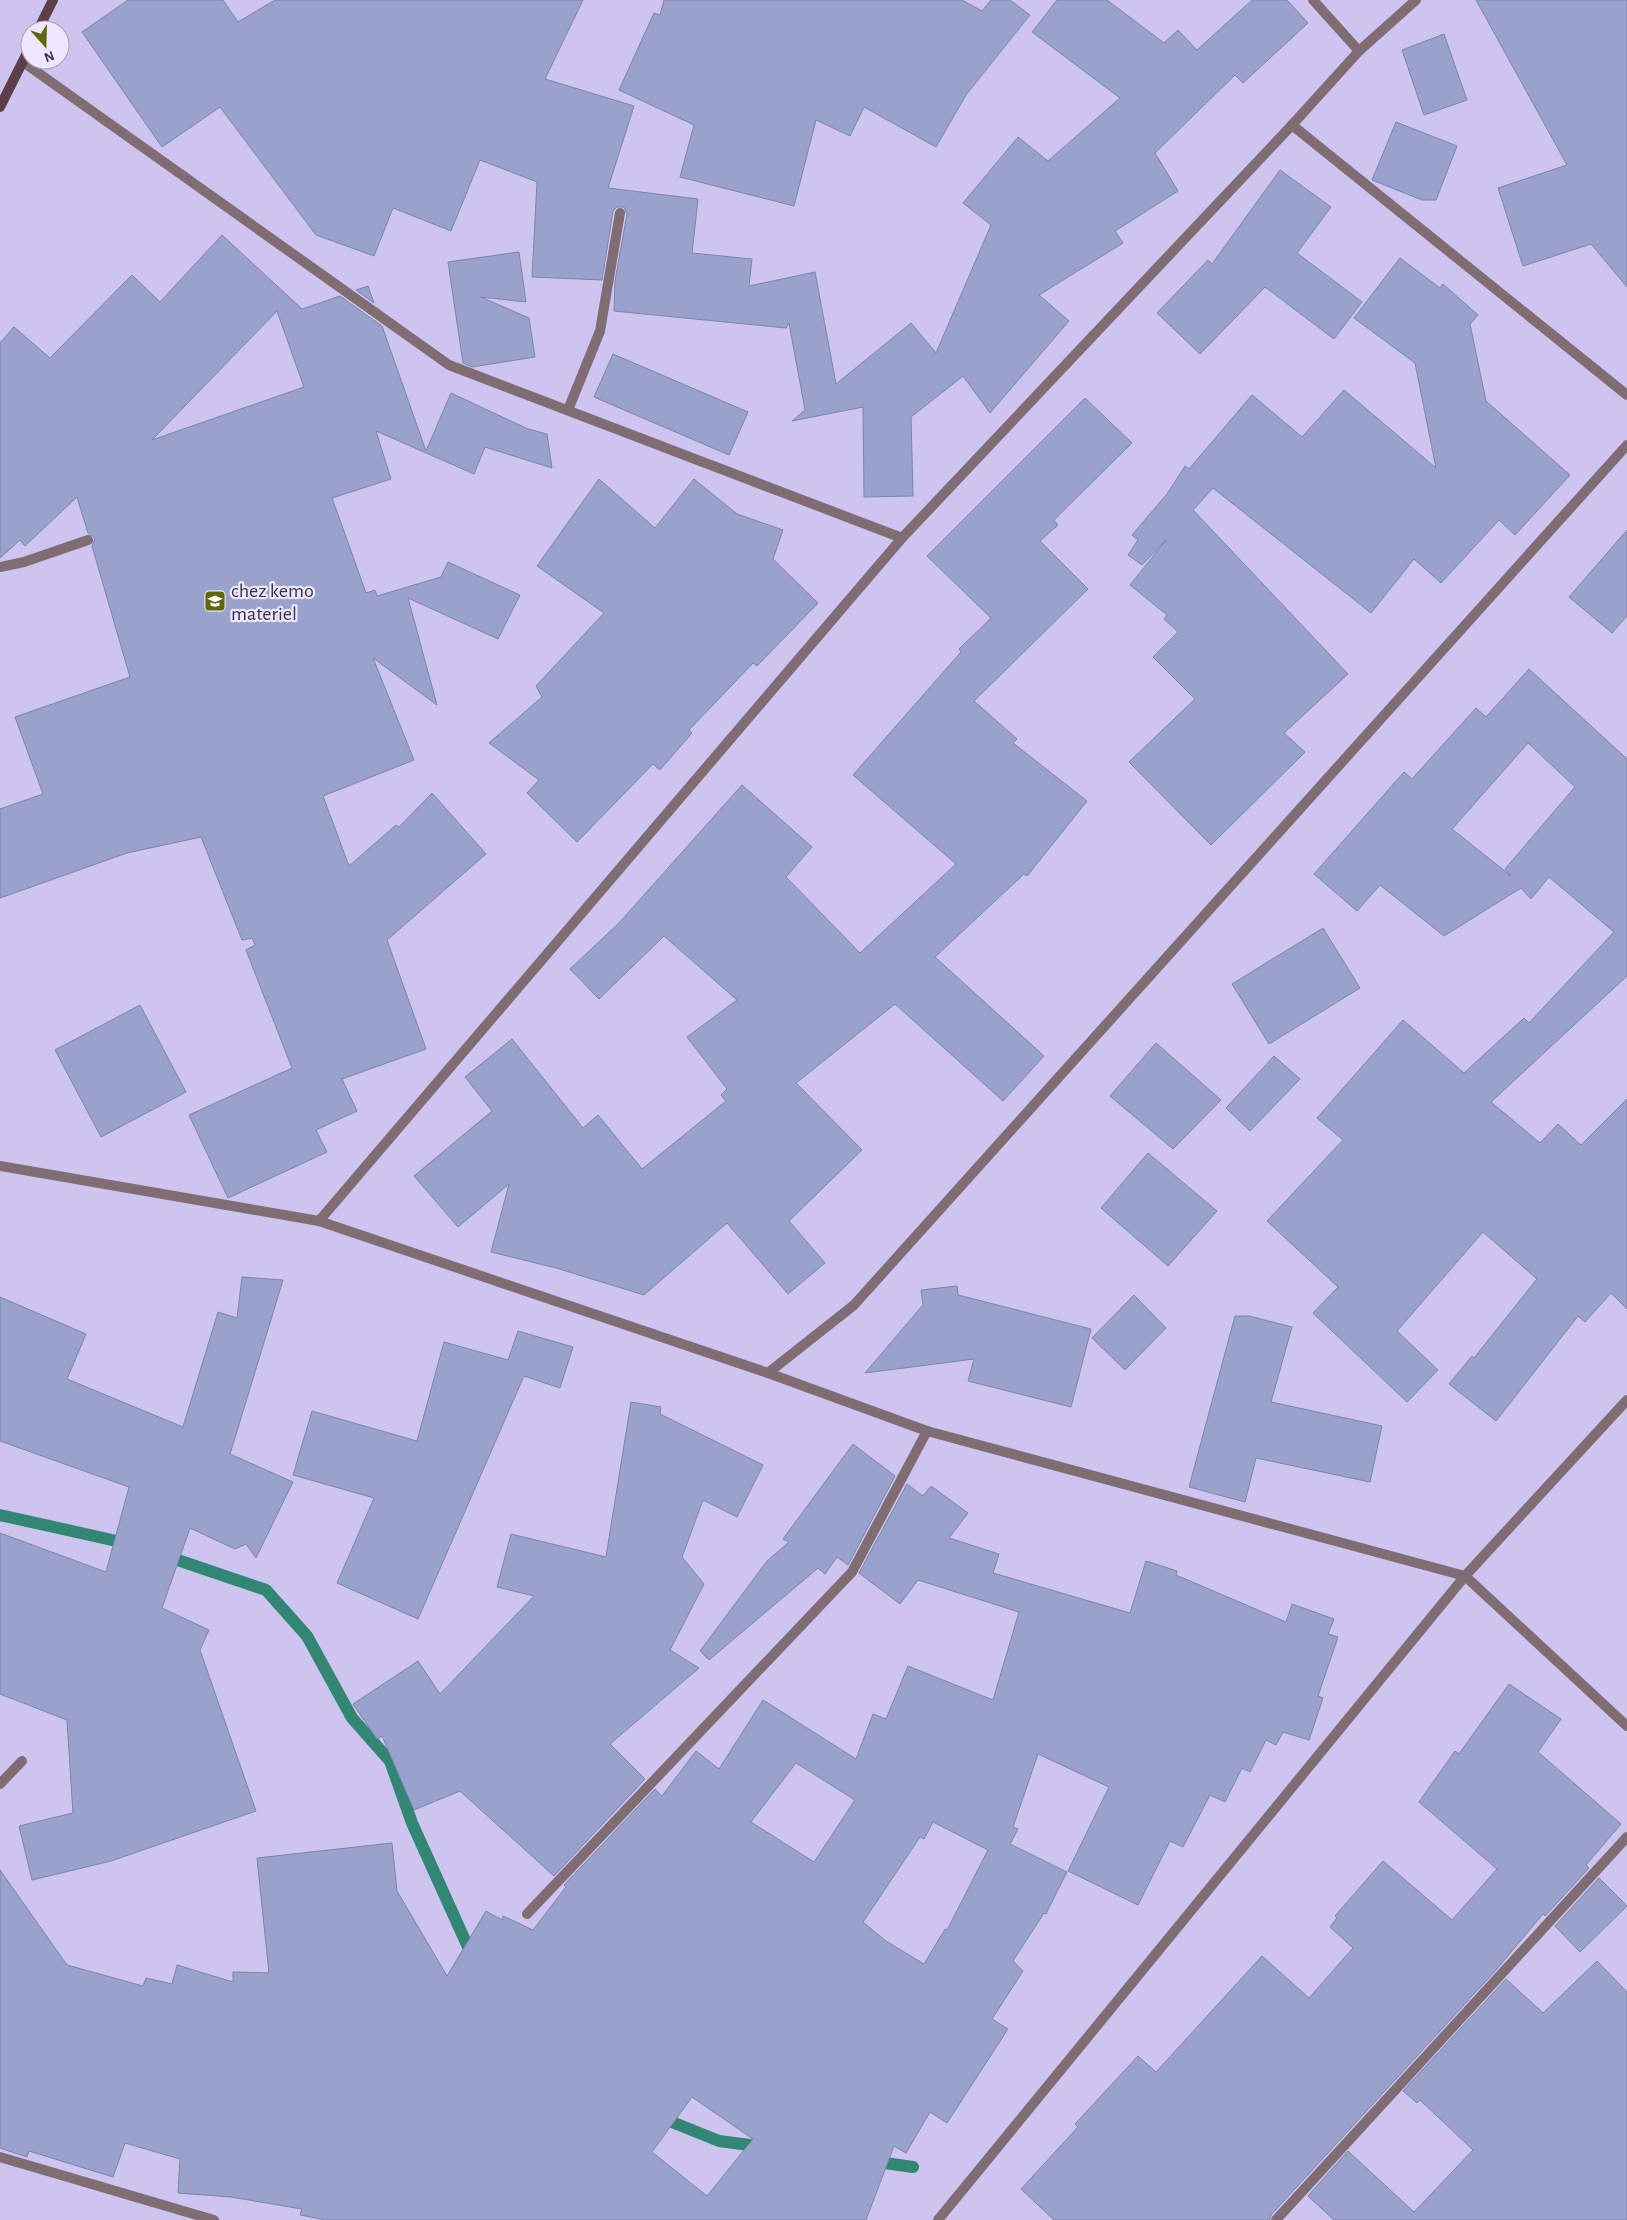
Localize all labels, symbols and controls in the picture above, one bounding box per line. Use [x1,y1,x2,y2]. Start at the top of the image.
north arrow [20,20,70,70]
text: N [42,48,56,65]
place label: chez kemo materiel [231,581,314,624]
school or university icon: chez kemo materiel [203,589,227,613]

